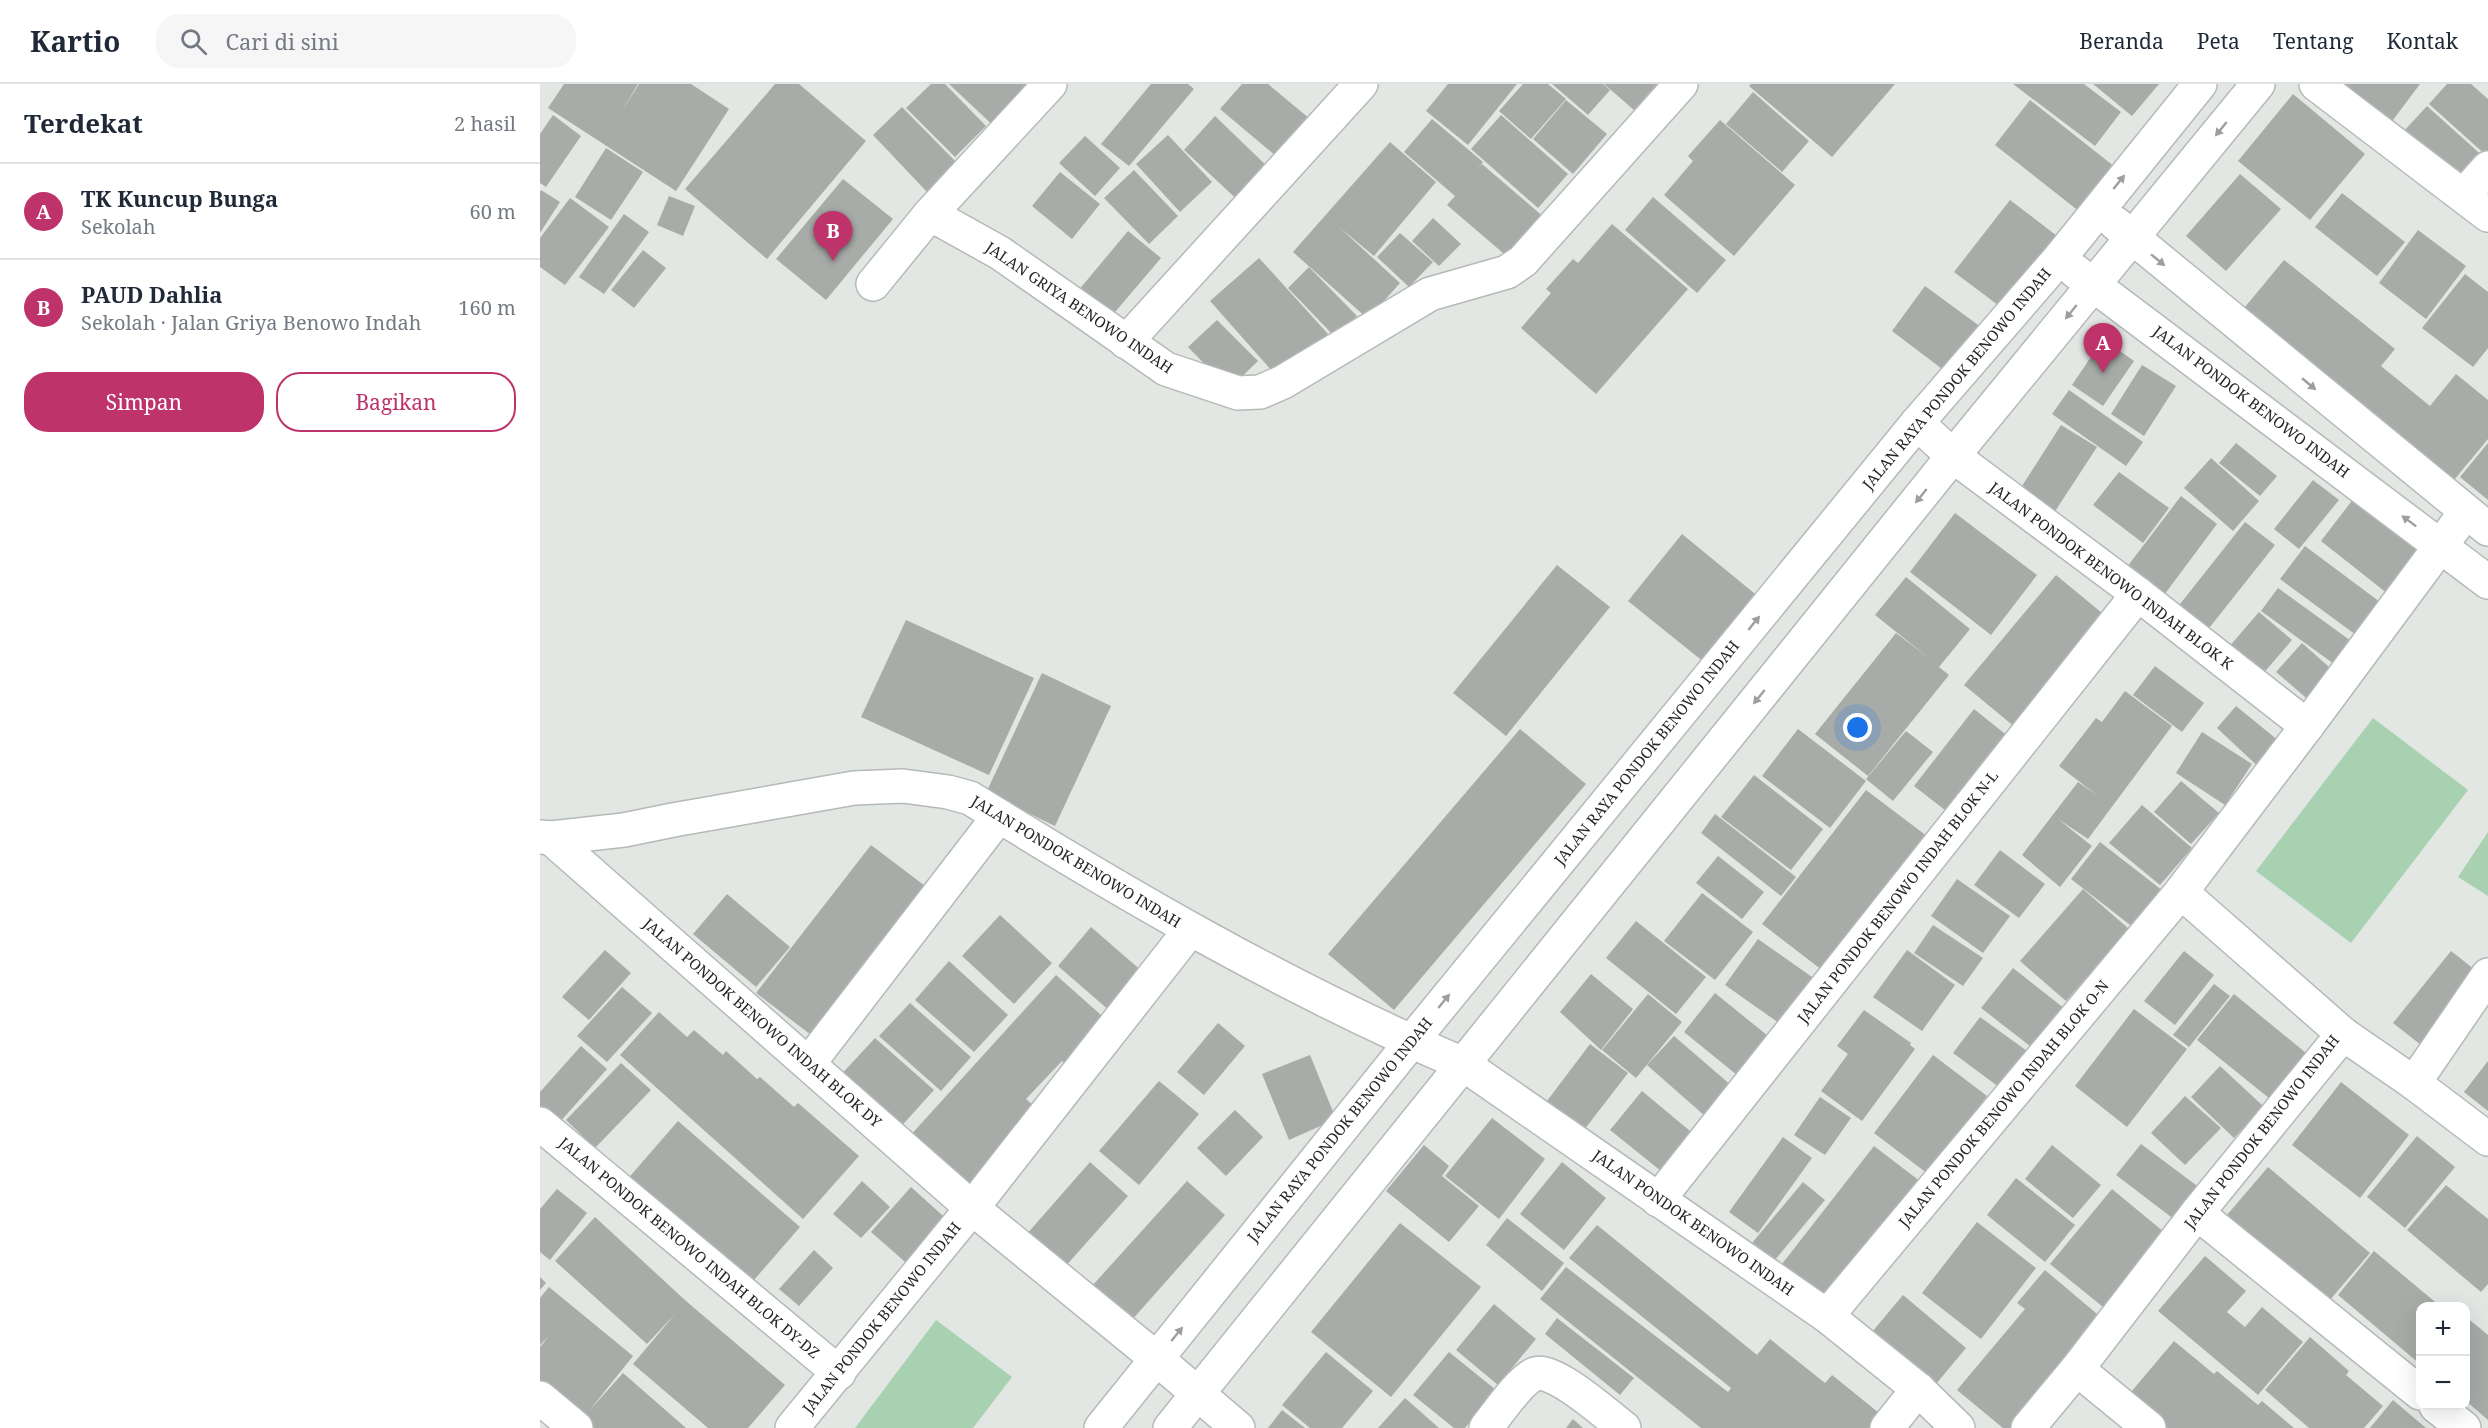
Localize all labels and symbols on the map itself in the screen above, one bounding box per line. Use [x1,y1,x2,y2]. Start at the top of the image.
one-way arrow [2216,122,2228,137]
one-way arrow [2113,174,2126,190]
pin: B [814,212,852,261]
street label: JALAN GRIYA BENOWO INDAH [981,236,1177,378]
one-way arrow [2151,253,2166,265]
street label: JALAN RAYA PONDOK BENOWO INDAH [1857,263,2055,494]
one-way arrow [2064,304,2077,320]
street label: JALAN PONDOK BENOWO INDAH [2148,320,2354,482]
pin: A [2084,324,2122,373]
one-way arrow [2301,377,2317,390]
street label: JALAN PONDOK BENOWO INDAH BLOK K [1985,476,2238,674]
one-way arrow [1915,488,1928,503]
one-way arrow [2401,515,2416,527]
one-way arrow [1747,615,1760,631]
street label: JALAN RAYA PONDOK BENOWO INDAH [1549,636,1743,870]
one-way arrow [1753,689,1766,704]
your location [1843,713,1872,742]
street label: JALAN PONDOK BENOWO INDAH BLOK N-L [1792,766,2002,1028]
street label: JALAN PONDOK BENOWO INDAH [967,790,1185,932]
street label: JALAN PONDOK BENOWO INDAH BLOK DY [639,912,887,1132]
street label: JALAN PONDOK BENOWO INDAH BLOK O-N [1893,975,2113,1232]
one-way arrow [1437,993,1450,1009]
street label: JALAN RAYA PONDOK BENOWO INDAH [1242,1013,1436,1247]
street label: JALAN PONDOK BENOWO INDAH [2178,1030,2343,1233]
street label: JALAN PONDOK BENOWO INDAH BLOK DY-DZ [555,1132,824,1362]
street label: JALAN PONDOK BENOWO INDAH [1588,1144,1798,1300]
street label: JALAN PONDOK BENOWO INDAH [797,1217,965,1418]
one-way arrow [1171,1326,1183,1341]

